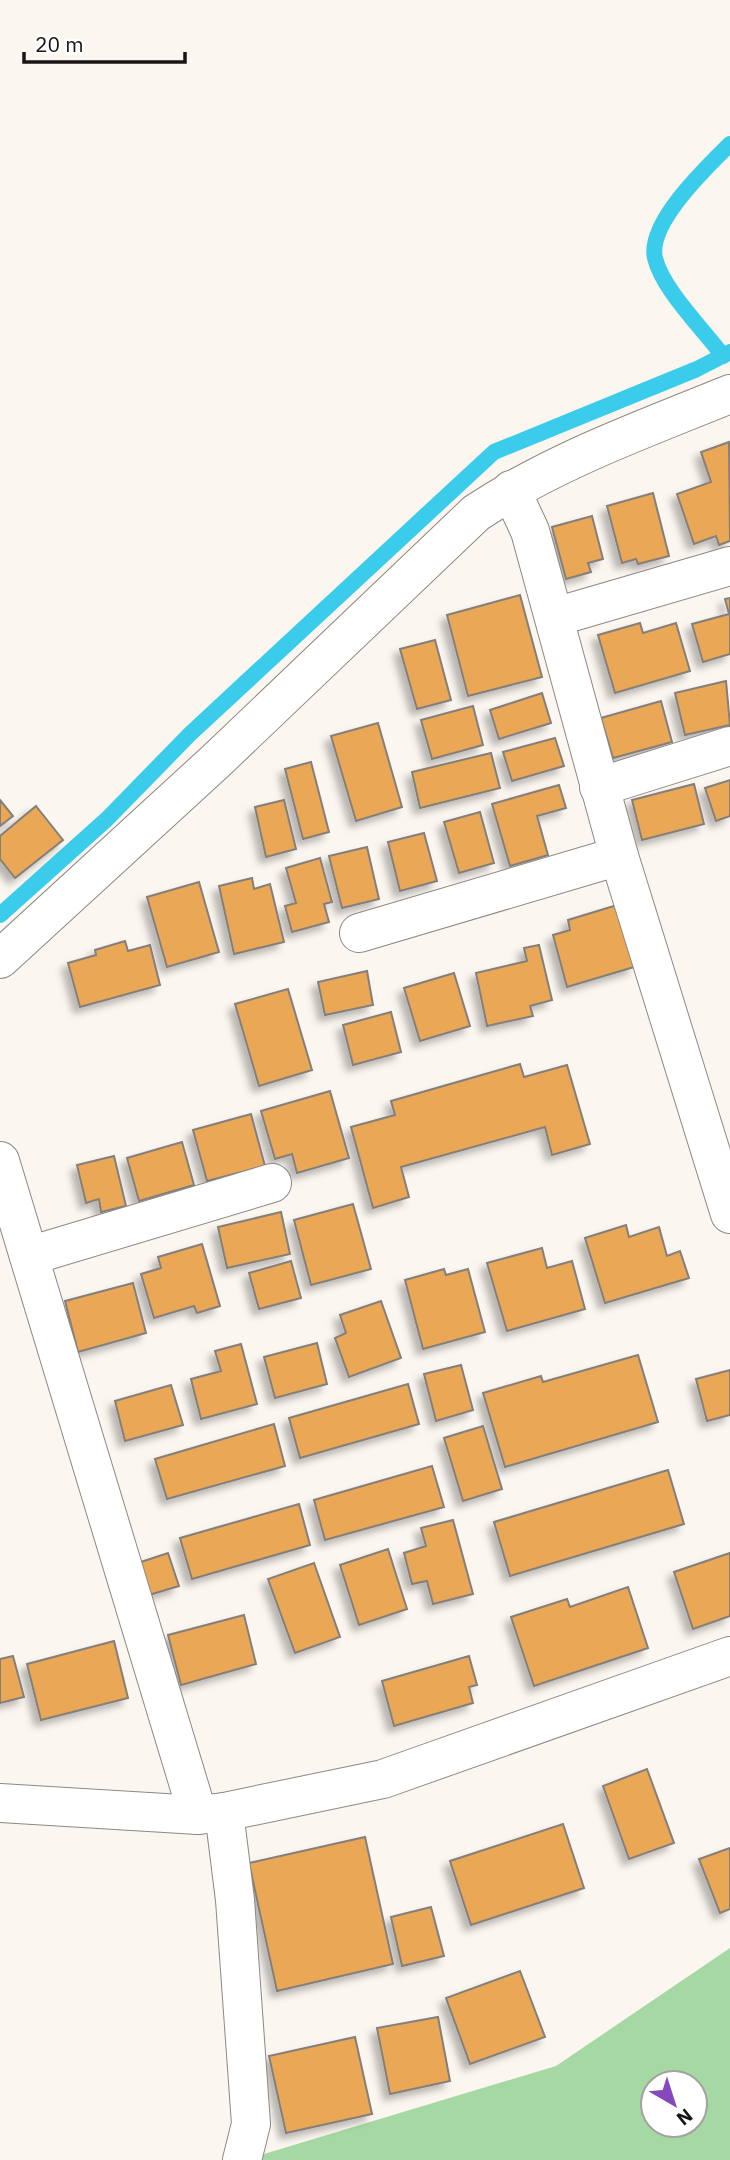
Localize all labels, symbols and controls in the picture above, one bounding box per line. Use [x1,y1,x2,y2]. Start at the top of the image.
scale bar [24,21,186,65]
text: 20 m [35,30,84,58]
north arrow [639,2069,709,2139]
text: N [672,2104,698,2131]

